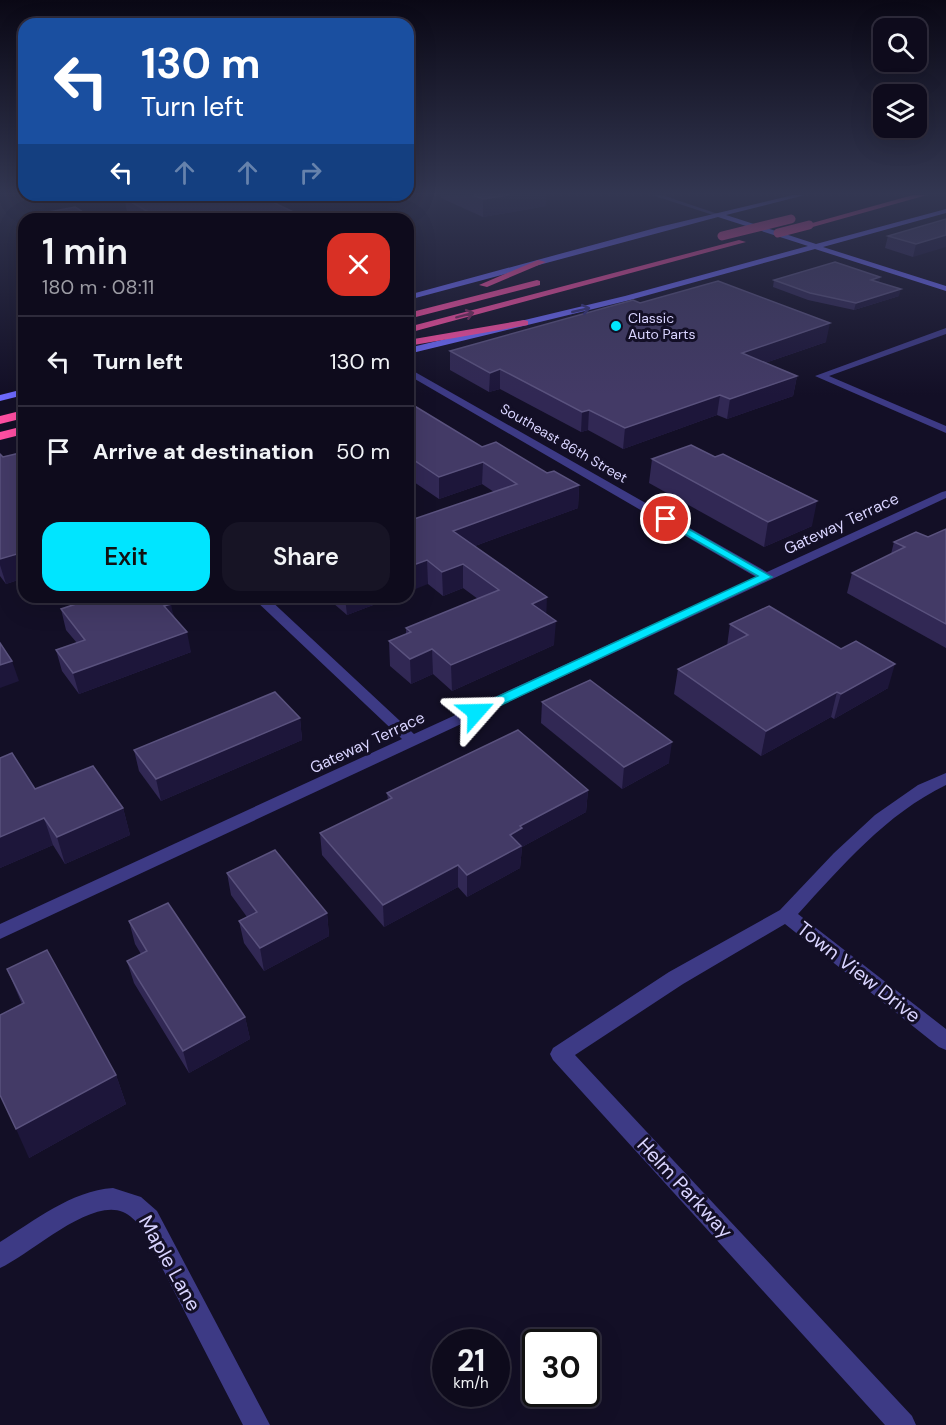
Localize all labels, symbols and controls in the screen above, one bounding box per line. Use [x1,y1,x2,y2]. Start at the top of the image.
map controls [873,18,927,138]
button: search [873,18,927,72]
text: 130 m [141,36,261,91]
icon: left [42,42,120,120]
button: layers [873,84,927,138]
text: Turn left [141,89,244,124]
icon: left [105,156,138,189]
icon: ahead [168,156,201,189]
icon: ahead [231,156,264,189]
icon: right [294,156,327,189]
text: 1 min [42,228,128,275]
button: close [327,233,390,296]
text: 180 m · 08:11 [42,274,154,300]
one-way arrow [572,303,591,315]
one-way arrow [455,308,474,320]
place label: Classic Auto Parts [628,309,696,343]
marker: Classic Auto Parts [609,319,623,333]
icon: left [42,345,75,378]
text: Turn left [93,347,183,376]
text: 130 m [330,347,390,376]
street label: Southeast 86th Street [497,399,631,487]
icon: arrive [42,435,75,468]
text: Arrive at destination [93,437,314,466]
text: 50 m [336,437,390,466]
street label: Gateway Terrace [780,488,902,559]
pin [640,493,691,544]
icon: arrive [649,502,682,535]
button: Exit [42,522,210,591]
button: Share [222,522,390,591]
position arrow [444,680,508,744]
street label: Gateway Terrace [306,707,428,778]
street label: Town View Drive [792,916,926,1028]
street label: Helm Parkway [632,1132,738,1244]
street label: Maple Lane [133,1211,207,1315]
speed limit sign: 30 [522,1329,600,1407]
text: 21 [457,1341,485,1380]
text: km/h [453,1373,489,1393]

